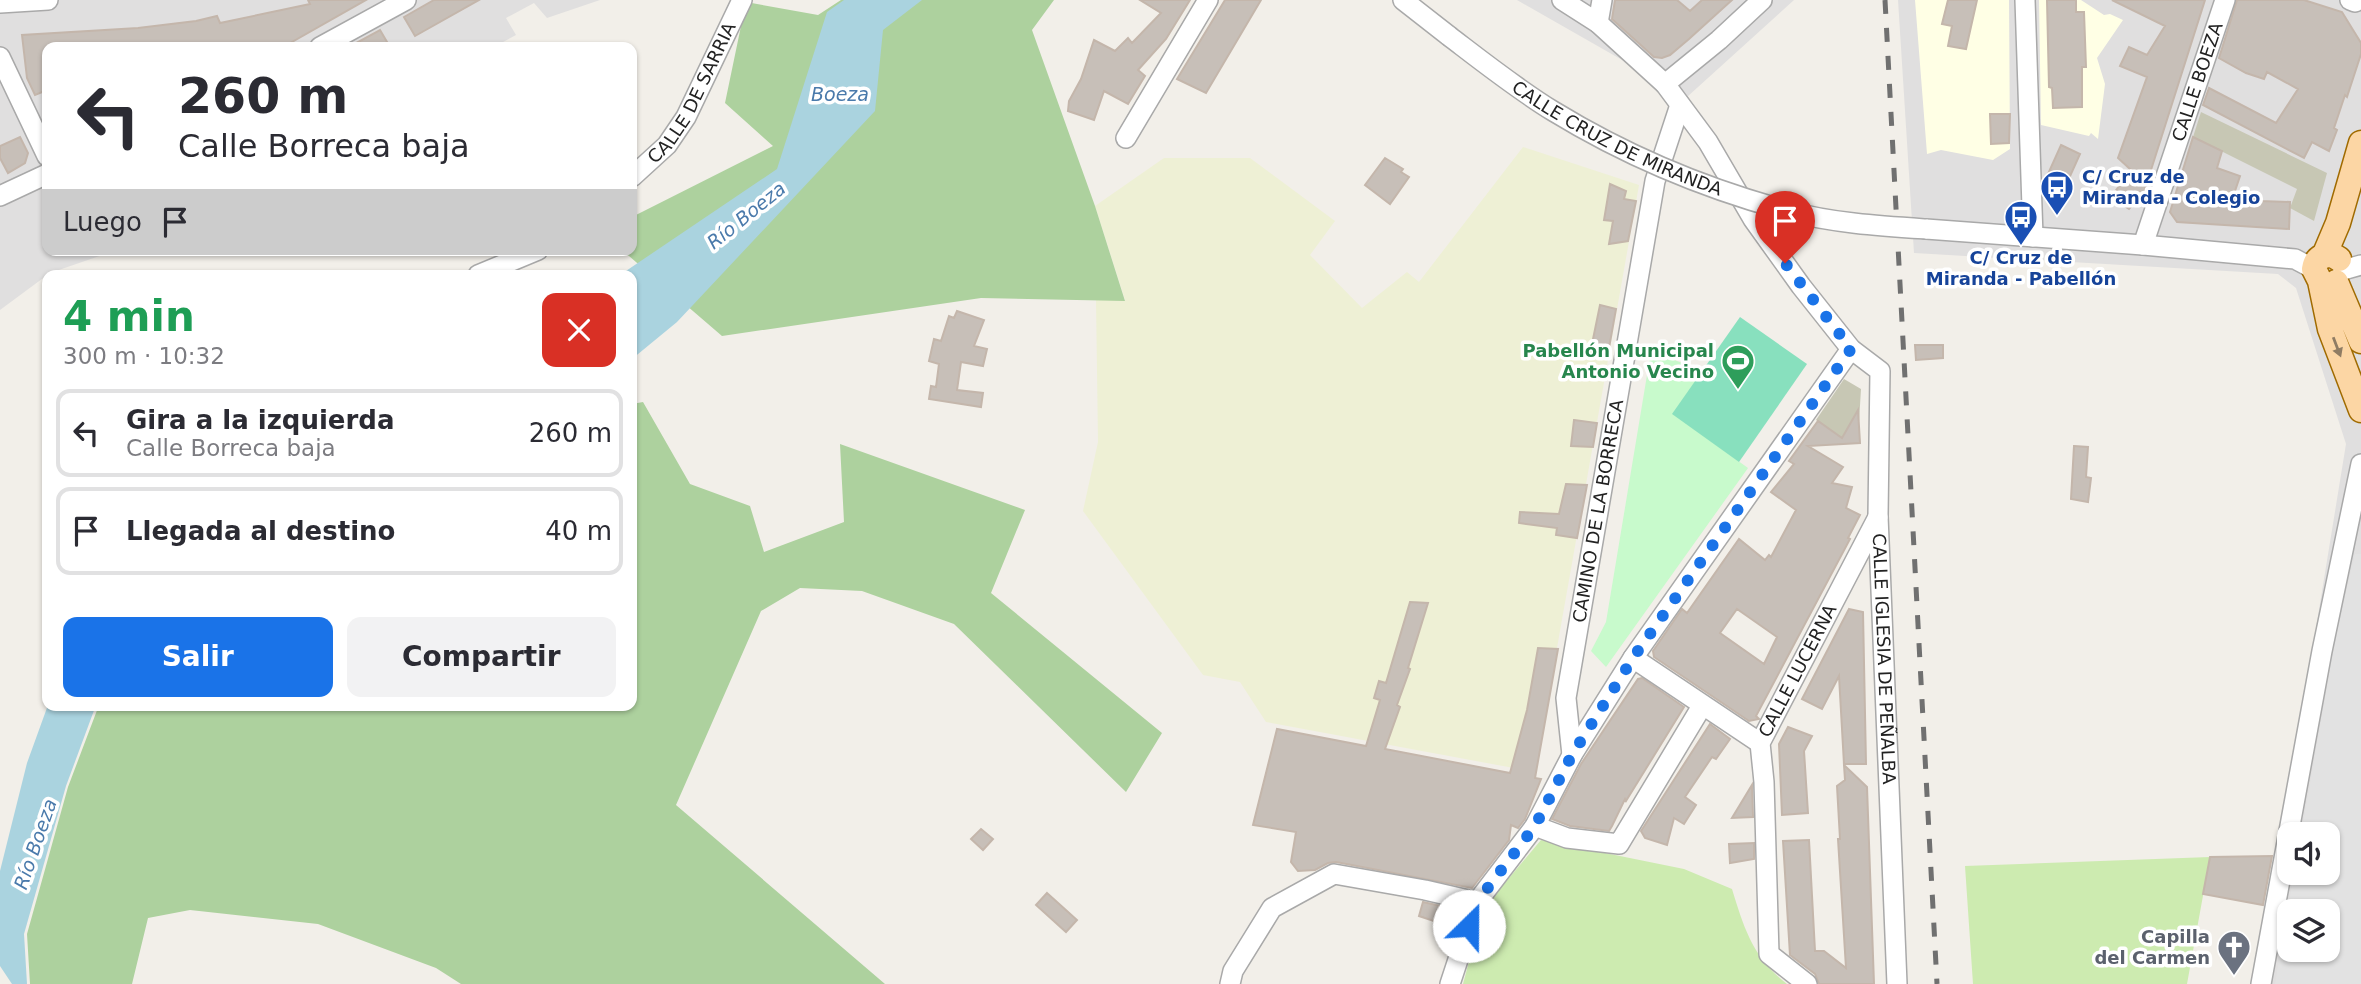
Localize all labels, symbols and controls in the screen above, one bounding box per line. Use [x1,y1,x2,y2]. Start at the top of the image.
street label: CALLE DE SARRIA [643,18,740,167]
street label: CALLE BOEZA [2167,19,2227,144]
text: 260 m [178,68,348,125]
icon: left [63,70,154,161]
street label: CALLE CRUZ DE MIRANDA [1508,76,1726,200]
water label: Boeza [811,83,869,105]
text: Calle Borreca baja [178,127,470,165]
place label: C/ Cruz de Miranda - Colegio [2082,166,2260,208]
bus stop icon: C/ Cruz de Miranda - Colegio [2038,168,2076,217]
water label: Río Boeza [703,177,789,253]
pin [1755,191,1815,263]
bus stop icon: C/ Cruz de Miranda - Pabellón [2002,198,2040,247]
icon: arrive [1766,202,1804,240]
icon: arrive [156,203,194,241]
text: Luego [63,207,142,237]
place label: C/ Cruz de Miranda - Pabellón [1926,247,2116,289]
text: 4 min [63,292,195,341]
button: close [542,293,616,367]
one-way arrow [2331,336,2342,357]
place label: Pabellón Municipal Antonio Vecino [1523,340,1714,382]
sports icon: Pabellón Municipal Antonio Vecino [1719,342,1757,391]
text: 300 m · 10:32 [63,343,225,369]
street label: CAMINO DE LA BORRECA [1568,397,1627,624]
text: Gira a la izquierda [126,405,394,435]
icon: left [67,414,105,452]
text: 260 m [529,418,612,448]
text: Calle Borreca baja [126,435,336,461]
icon: arrive [67,512,105,550]
text: Llegada al destino [126,516,395,546]
text: 40 m [545,516,612,546]
street label: CALLE IGLESIA DE PEÑALBA [1869,533,1900,786]
street label: CALLE LUCERNA [1754,600,1841,741]
button: Salir [63,617,333,697]
button: Compartir [347,617,616,697]
water label: Río Boeza [9,796,61,892]
map controls [2277,822,2340,962]
button: sound [2277,822,2340,885]
position arrow [1432,889,1506,963]
button: layers [2277,899,2340,962]
place label: Capilla del Carmen [2094,926,2210,968]
church icon: Capilla del Carmen [2215,928,2253,977]

